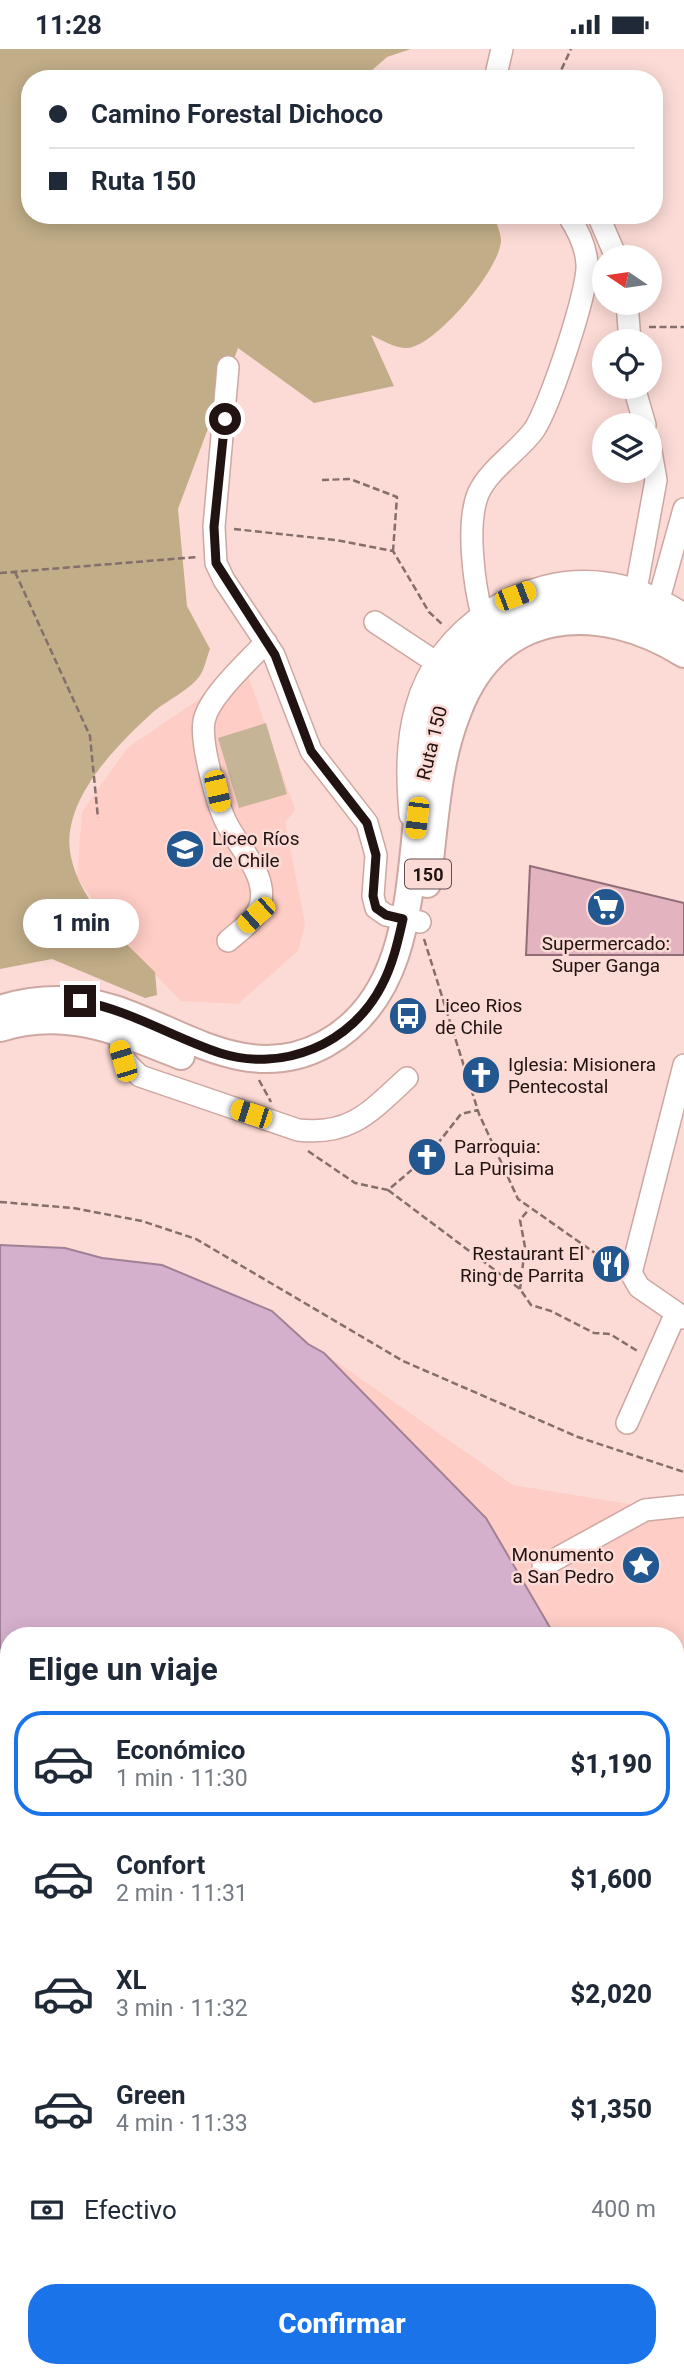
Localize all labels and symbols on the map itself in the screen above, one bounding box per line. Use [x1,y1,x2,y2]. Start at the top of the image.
north arrow [592,245,662,315]
route start [209,403,241,435]
car [492,579,539,613]
street label: Ruta 150 [412,704,452,782]
car [203,768,232,814]
car [405,796,430,840]
place label: Liceo Ríos de Chile [212,827,299,872]
school or university icon: Liceo Ríos de Chile [164,828,206,870]
road number: 150 [405,859,451,889]
supermarket icon: Supermercado: Super Ganga [585,886,627,928]
car [234,893,279,937]
callout: 1 min [22,899,138,949]
place label: Supermercado: Super Ganga [542,932,670,977]
route end [64,985,96,1017]
place label: Liceo Rios de Chile [435,994,522,1039]
bus stop icon: Liceo Rios de Chile [387,995,429,1037]
car [107,1038,140,1084]
place label: Iglesia: Misionera Pentecostal [508,1053,656,1098]
church icon: Iglesia: Misionera Pentecostal [460,1054,502,1096]
car [228,1098,275,1130]
place label: Parroquia: La Purisima [454,1135,554,1180]
church icon: Parroquia: La Purisima [406,1136,448,1178]
place label: Restaurant El Ring de Parrita [460,1242,584,1287]
restaurant icon: Restaurant El Ring de Parrita [590,1243,632,1285]
place label: Monumento a San Pedro [512,1543,614,1588]
place icon: Monumento a San Pedro [620,1544,662,1586]

